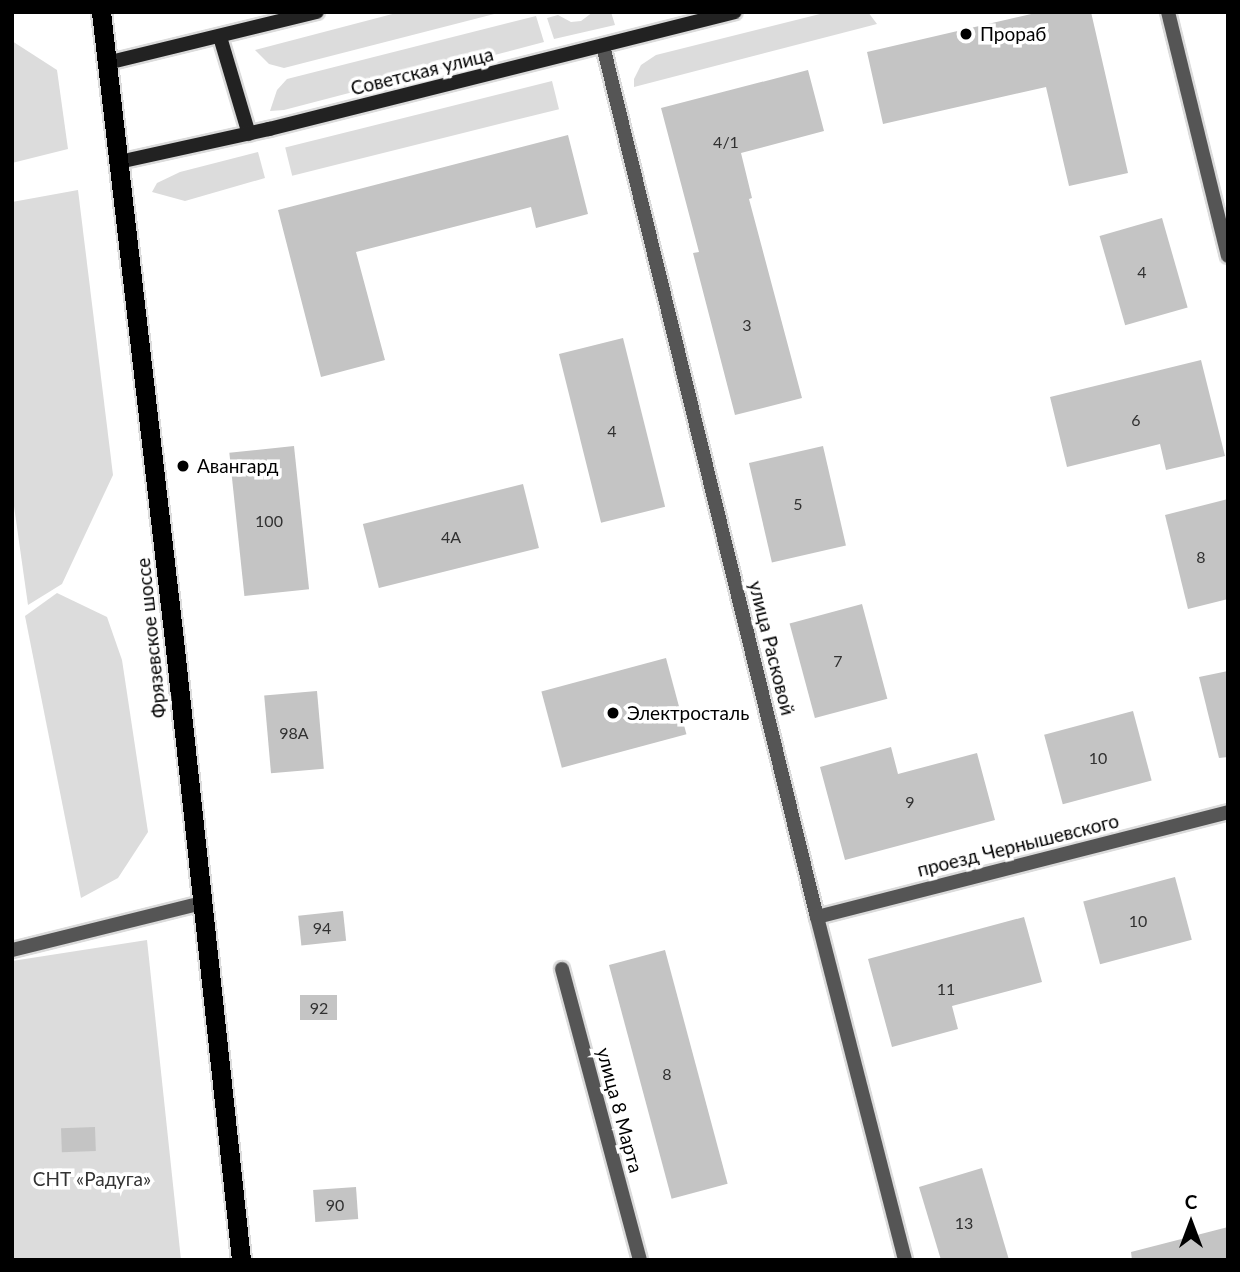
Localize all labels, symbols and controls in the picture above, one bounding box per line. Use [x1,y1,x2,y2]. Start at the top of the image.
place label: Прораб [980,23,1046,45]
marker: Прораб [958,26,974,42]
street label: Советская улица [348,42,496,100]
house number: 4/1 [713,132,739,152]
house number: 4 [1137,262,1147,282]
house number: 3 [742,315,752,335]
house number: 6 [1131,410,1141,430]
house number: 4 [607,421,617,441]
place label: Авангард [197,455,279,477]
marker: Авангард [175,458,191,474]
house number: 5 [793,494,803,514]
house number: 100 [255,511,283,531]
house number: 4А [441,527,461,547]
house number: 8 [1196,547,1206,567]
street label: Фрязевское шоссе [131,557,171,719]
street label: улица Расковой [744,578,800,718]
house number: 7 [833,651,843,671]
place label: Электросталь [627,702,749,724]
marker: Электросталь [605,705,621,721]
house number: 98А [279,723,309,743]
house number: 10 [1089,748,1107,768]
house number: 9 [905,792,915,812]
street label: проезд Чернышевского [915,809,1121,881]
house number: 10 [1129,911,1147,931]
house number: 94 [313,918,331,938]
house number: 11 [937,979,955,999]
house number: 92 [310,998,328,1018]
street label: улица 8 Марта [592,1045,648,1175]
house number: 8 [662,1064,672,1084]
park label: СНТ «Радуга» [33,1168,151,1190]
north arrow [1156,1188,1226,1258]
text: С [1185,1190,1197,1213]
house number: 90 [326,1195,344,1215]
house number: 13 [955,1213,973,1233]

